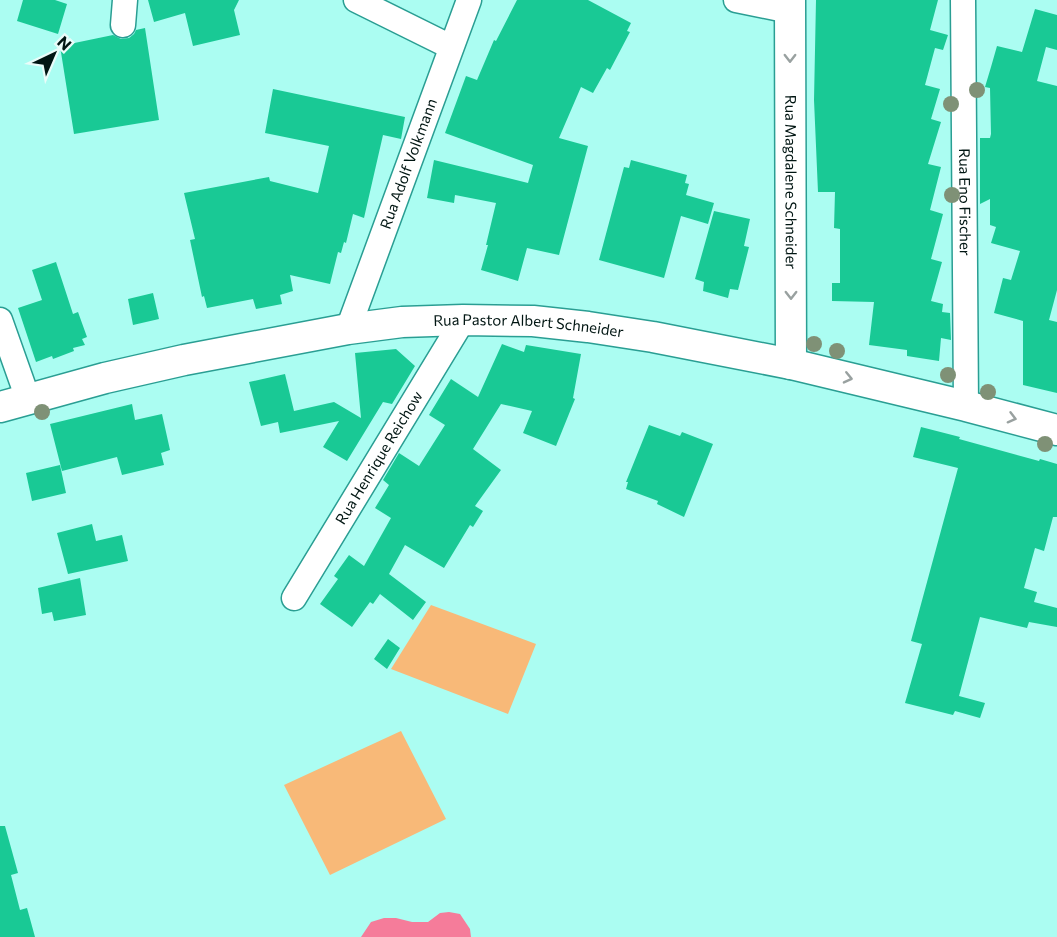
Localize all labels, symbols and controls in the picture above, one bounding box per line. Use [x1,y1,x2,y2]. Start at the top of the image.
north arrow [24,24,84,84]
text: N [54,32,76,54]
one-way arrow [784,54,796,63]
street label: Rua Magdalene Schneider [782,95,801,269]
street label: Rua Adolf Volkmann [376,96,440,231]
street label: Rua Eno Fischer [956,148,975,256]
one-way arrow [784,291,797,300]
street label: Rua Pastor Albert Schneider [433,310,625,340]
one-way arrow [842,370,852,383]
street label: Rua Henrique Reichow [331,387,426,527]
one-way arrow [1006,411,1016,423]

